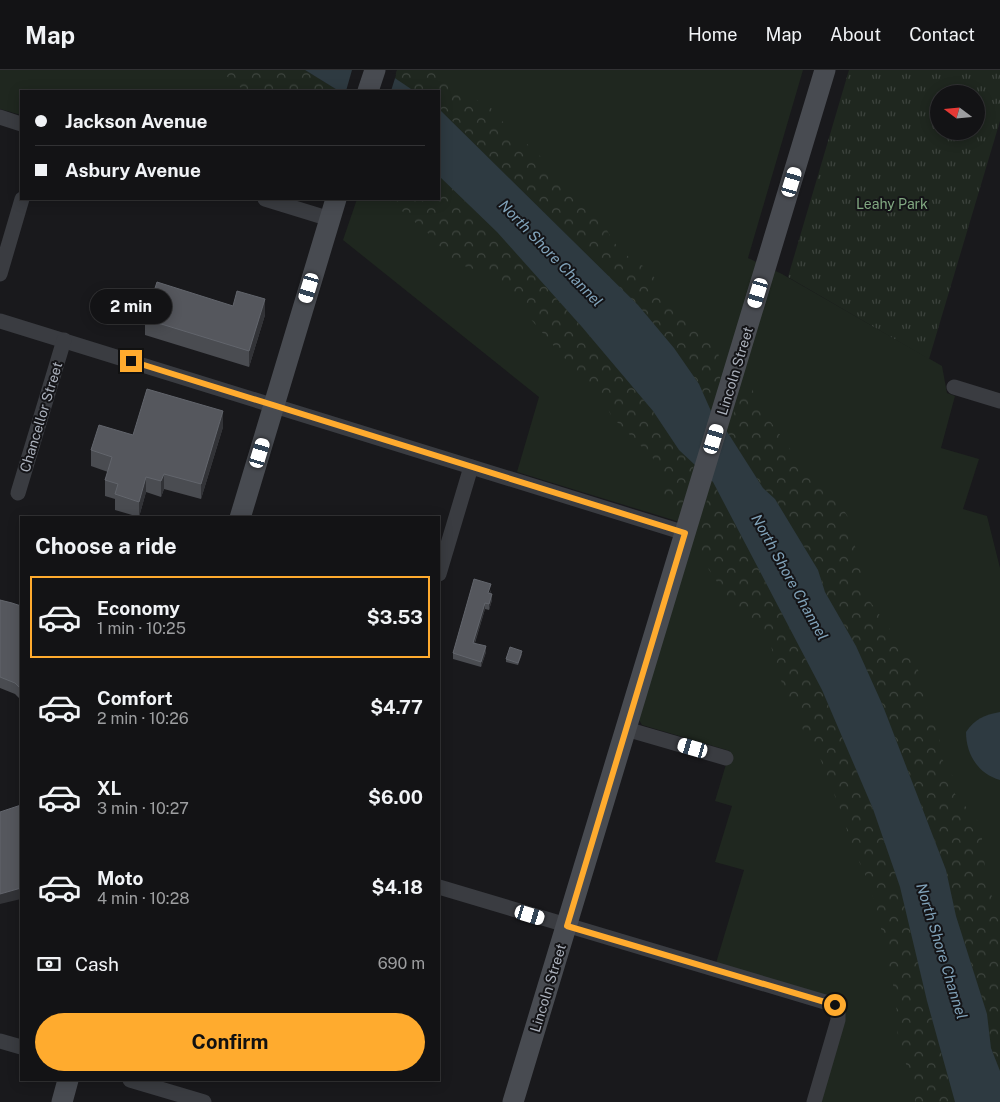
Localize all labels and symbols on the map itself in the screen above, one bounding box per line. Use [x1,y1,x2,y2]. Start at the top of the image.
north arrow [930,85,985,140]
car [780,165,803,199]
water label: North Shore Channel [496,196,606,310]
park label: Leahy Park [856,196,928,212]
car [297,271,320,305]
car [746,276,769,310]
callout: 2 min [90,288,172,324]
street label: Lincoln Street [714,325,756,417]
route end [120,350,142,372]
street label: Chancellor Street [17,360,65,474]
car [702,422,725,456]
car [248,436,271,470]
water label: North Shore Channel [748,511,832,643]
car [676,737,709,759]
water label: North Shore Channel [913,881,971,1021]
car [513,903,546,927]
street label: Lincoln Street [527,942,569,1034]
route start [824,994,846,1016]

